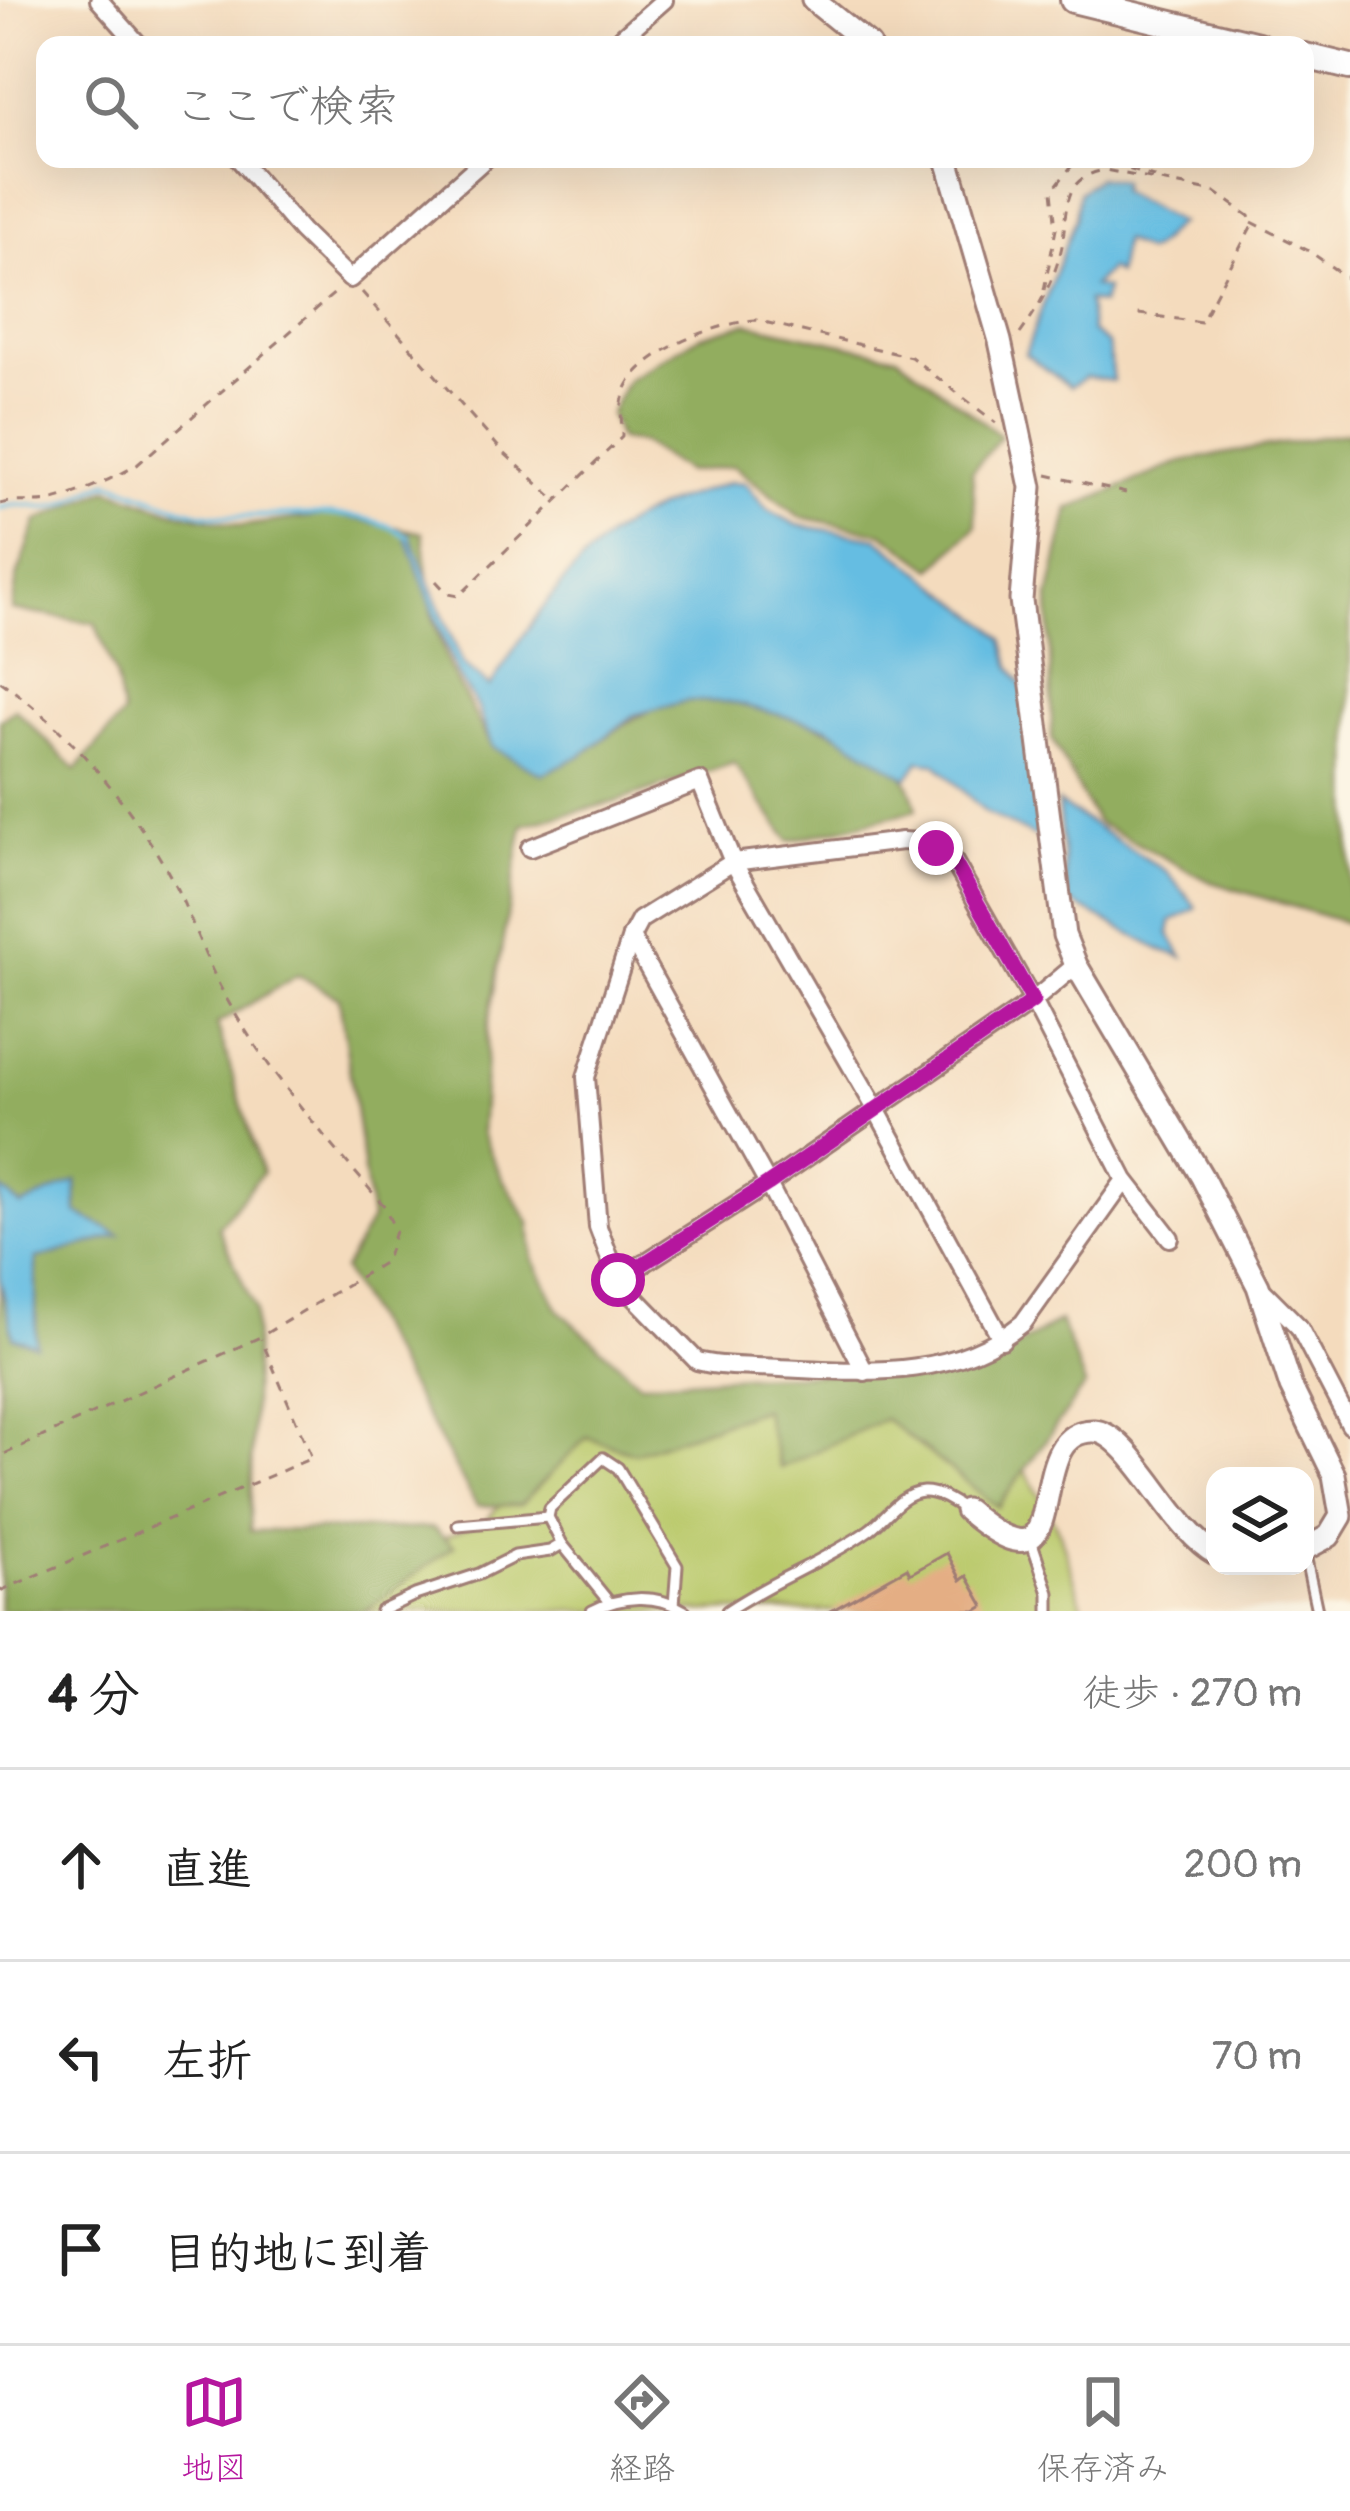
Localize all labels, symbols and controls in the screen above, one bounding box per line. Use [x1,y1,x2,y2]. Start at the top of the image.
search box [36,36,1314,168]
icon: search [78,69,144,135]
text: ここで検索 [174,79,399,135]
route end [909,821,963,875]
route start [591,1253,645,1307]
map controls [1206,1467,1314,1575]
button: layers [1206,1467,1314,1575]
text: 4 分 [48,1663,140,1727]
text: 徒歩 · 270 m [1082,1669,1302,1718]
icon: ahead [48,1832,114,1898]
text: 200 m [1184,1840,1302,1889]
text: 直進 [162,1842,252,1898]
icon: left [48,2024,114,2090]
text: 70 m [1212,2032,1302,2081]
text: 左折 [162,2034,252,2090]
icon: arrive [48,2216,114,2282]
text: 目的地に到着 [162,2226,432,2282]
tab: 地図 [181,2369,247,2489]
tab: 経路 [609,2369,675,2489]
tab: 保存済み [1037,2369,1169,2489]

